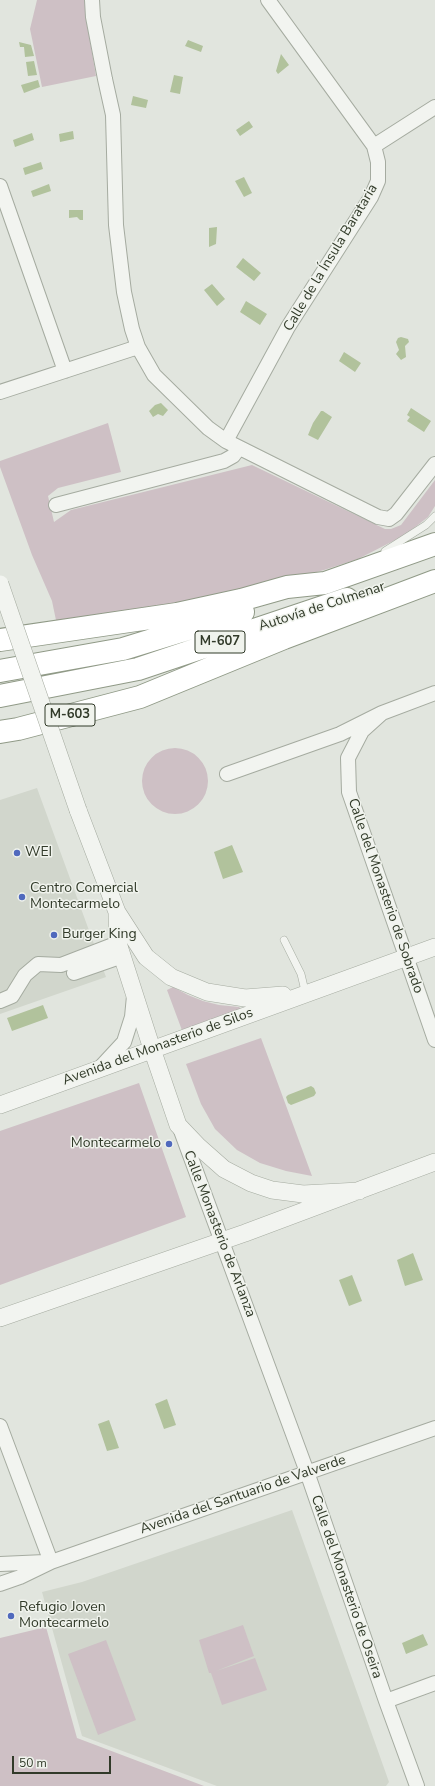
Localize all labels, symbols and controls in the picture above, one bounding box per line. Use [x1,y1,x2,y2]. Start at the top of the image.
street label: Calle de la Ínsula Barataria [280,181,382,335]
street label: Autovía de Colmenar [257,579,387,635]
road number: M-607 [195,631,245,653]
road number: M-603 [45,704,95,726]
street label: Calle del Monasterio de Sobrado [344,796,426,996]
place label: WEI [25,845,52,861]
marker: WEI [12,848,22,858]
place label: Centro Comercial Montecarmelo [30,881,138,914]
marker: Centro Comercial Montecarmelo [17,892,27,902]
place label: Burger King [62,927,137,943]
marker: Burger King [49,930,59,940]
street label: Avenida del Monasterio de Silos [60,1005,256,1089]
place label: Montecarmelo [71,1136,161,1152]
marker: Montecarmelo [164,1139,174,1149]
street label: Calle Monasterio de Arlanza [179,1148,259,1320]
street label: Avenida del Santuario de Valverde [138,1452,348,1538]
street label: Calle del Monasterio de Oseira [307,1493,385,1681]
place label: Refugio Joven Montecarmelo [19,1600,109,1632]
marker: Refugio Joven Montecarmelo [6,1611,16,1621]
scale bar [14,1748,113,1774]
text: 50 m [19,1755,47,1771]

